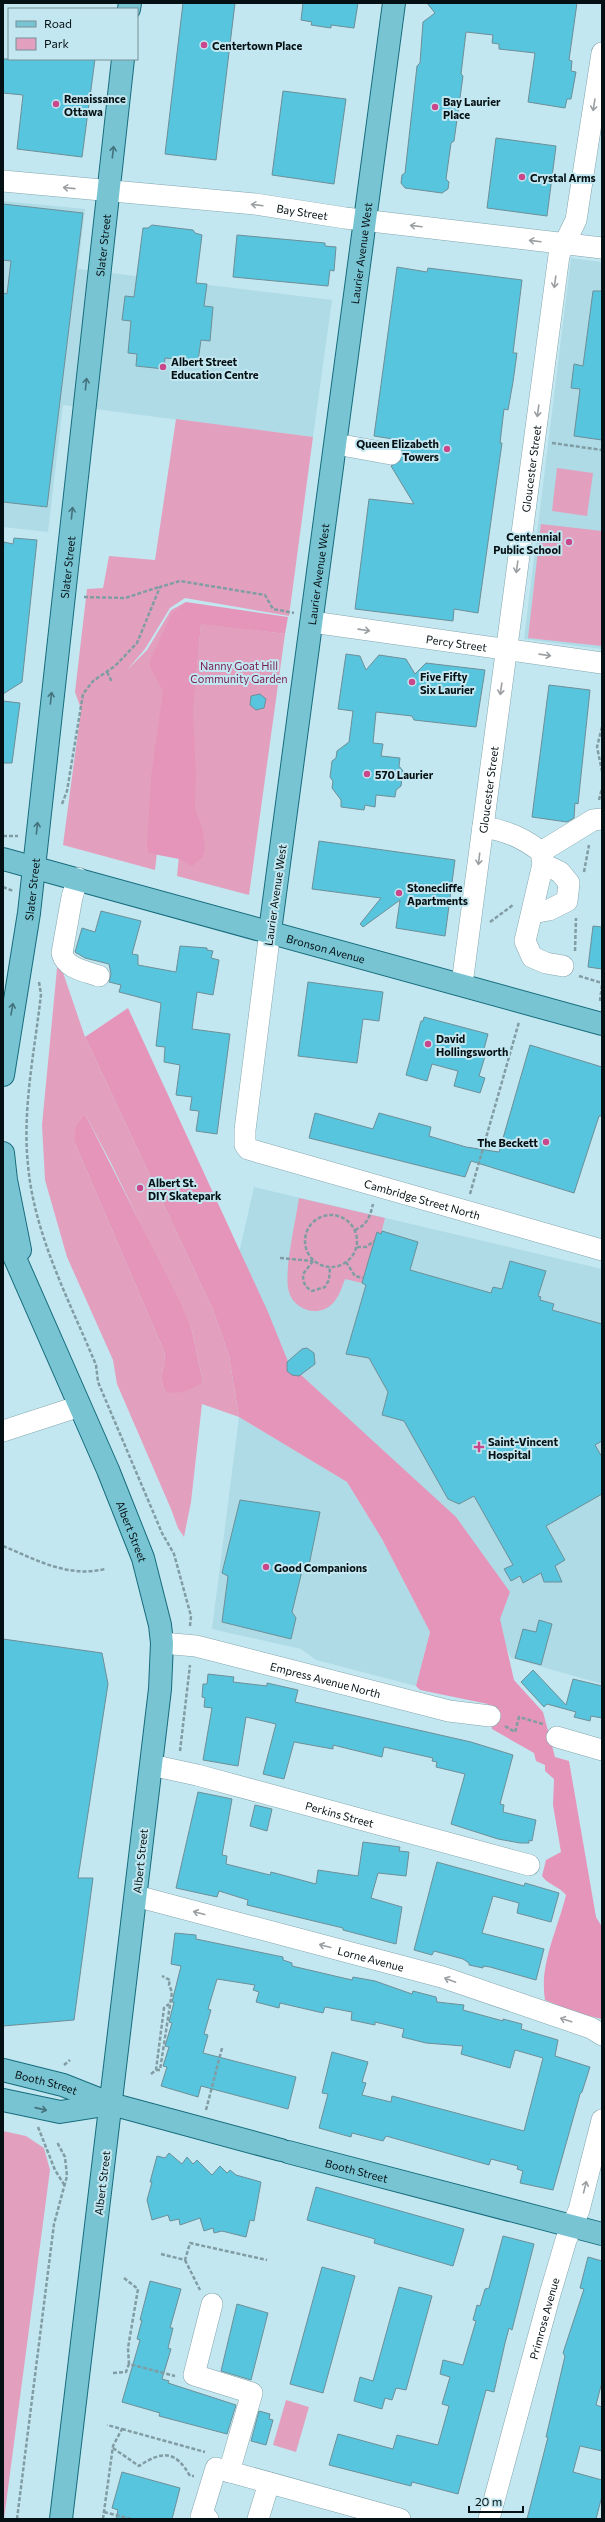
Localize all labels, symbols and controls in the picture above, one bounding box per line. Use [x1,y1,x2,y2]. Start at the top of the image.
legend [8,8,138,60]
text: Road [44,16,72,30]
text: Park [44,36,70,50]
place label: Centertown Place [212,39,302,52]
marker: Centertown Place [199,40,209,50]
place label: Renaissance Ottawa [64,92,126,118]
place label: Bay Laurier Place [443,95,501,121]
marker: Renaissance Ottawa [51,99,61,109]
one-way arrow [590,99,598,112]
marker: Bay Laurier Place [430,102,440,112]
one-way arrow [109,146,116,159]
place label: Crystal Arms [530,171,596,184]
marker: Crystal Arms [517,172,527,182]
one-way arrow [63,184,76,192]
one-way arrow [251,201,264,209]
street label: Bay Street [276,201,329,222]
street label: Laurier Avenue West [347,201,374,305]
street label: Slater Street [93,213,112,277]
one-way arrow [410,222,423,230]
one-way arrow [529,237,542,245]
one-way arrow [551,275,559,288]
place label: Albert Street Education Centre [171,355,259,381]
marker: Albert Street Education Centre [158,362,168,372]
one-way arrow [83,378,90,391]
one-way arrow [534,404,542,417]
street label: Gloucester Street [518,424,543,513]
place label: Queen Elizabeth Towers [356,437,439,463]
marker: Queen Elizabeth Towers [442,444,452,454]
one-way arrow [68,507,76,520]
street label: Laurier Avenue West [304,522,331,626]
place label: Centennial Public School [493,530,561,556]
street label: Slater Street [57,535,77,599]
marker: Centennial Public School [564,537,574,547]
one-way arrow [513,560,521,573]
one-way arrow [357,626,370,634]
street label: Percy Street [425,632,488,653]
one-way arrow [538,651,551,659]
park label: Nanny Goat Hill Community Garden [190,659,288,685]
place label: Five Fifty Six Laurier [420,670,475,696]
marker: Five Fifty Six Laurier [407,677,417,687]
one-way arrow [497,682,505,695]
one-way arrow [48,692,55,705]
street label: Gloucester Street [476,745,500,834]
place label: 570 Laurier [375,768,434,781]
marker: 570 Laurier [362,769,372,779]
one-way arrow [33,821,41,834]
street label: Laurier Avenue West [261,843,289,947]
one-way arrow [475,852,482,865]
street label: Slater Street [21,857,42,921]
place label: Stonecliffe Apartments [407,881,468,907]
marker: Stonecliffe Apartments [394,888,404,898]
street label: Bronson Avenue [285,931,367,965]
one-way arrow [9,1003,17,1016]
place label: David Hollingsworth [436,1032,508,1058]
marker: David Hollingsworth [423,1039,433,1049]
place label: The Beckett [477,1136,538,1149]
marker: The Beckett [541,1137,551,1147]
place label: Albert St. DIY Skatepark [148,1176,222,1202]
street label: Cambridge Street North [363,1176,482,1222]
marker: Albert St. DIY Skatepark [135,1183,145,1193]
place label: Saint-Vincent Hospital [488,1435,558,1461]
marker: Saint-Vincent Hospital [473,1441,485,1453]
street label: Albert Street [114,1499,150,1564]
place label: Good Companions [274,1561,367,1574]
marker: Good Companions [261,1562,271,1572]
street label: Empress Avenue North [269,1659,382,1700]
street label: Perkins Street [304,1798,376,1829]
street label: Albert Street [130,1828,150,1894]
one-way arrow [193,1909,206,1916]
one-way arrow [318,1942,331,1950]
street label: Lorne Avenue [336,1943,406,1973]
one-way arrow [444,1976,456,1984]
one-way arrow [560,2016,573,2023]
street label: Booth Street [14,2067,80,2097]
one-way arrow [34,2105,47,2113]
street label: Albert Street [92,2150,112,2216]
street label: Booth Street [324,2156,390,2184]
one-way arrow [581,2181,589,2194]
street label: Primrose Avenue [526,2276,561,2361]
scale bar [469,2488,523,2514]
text: 20 m [475,2494,502,2508]

